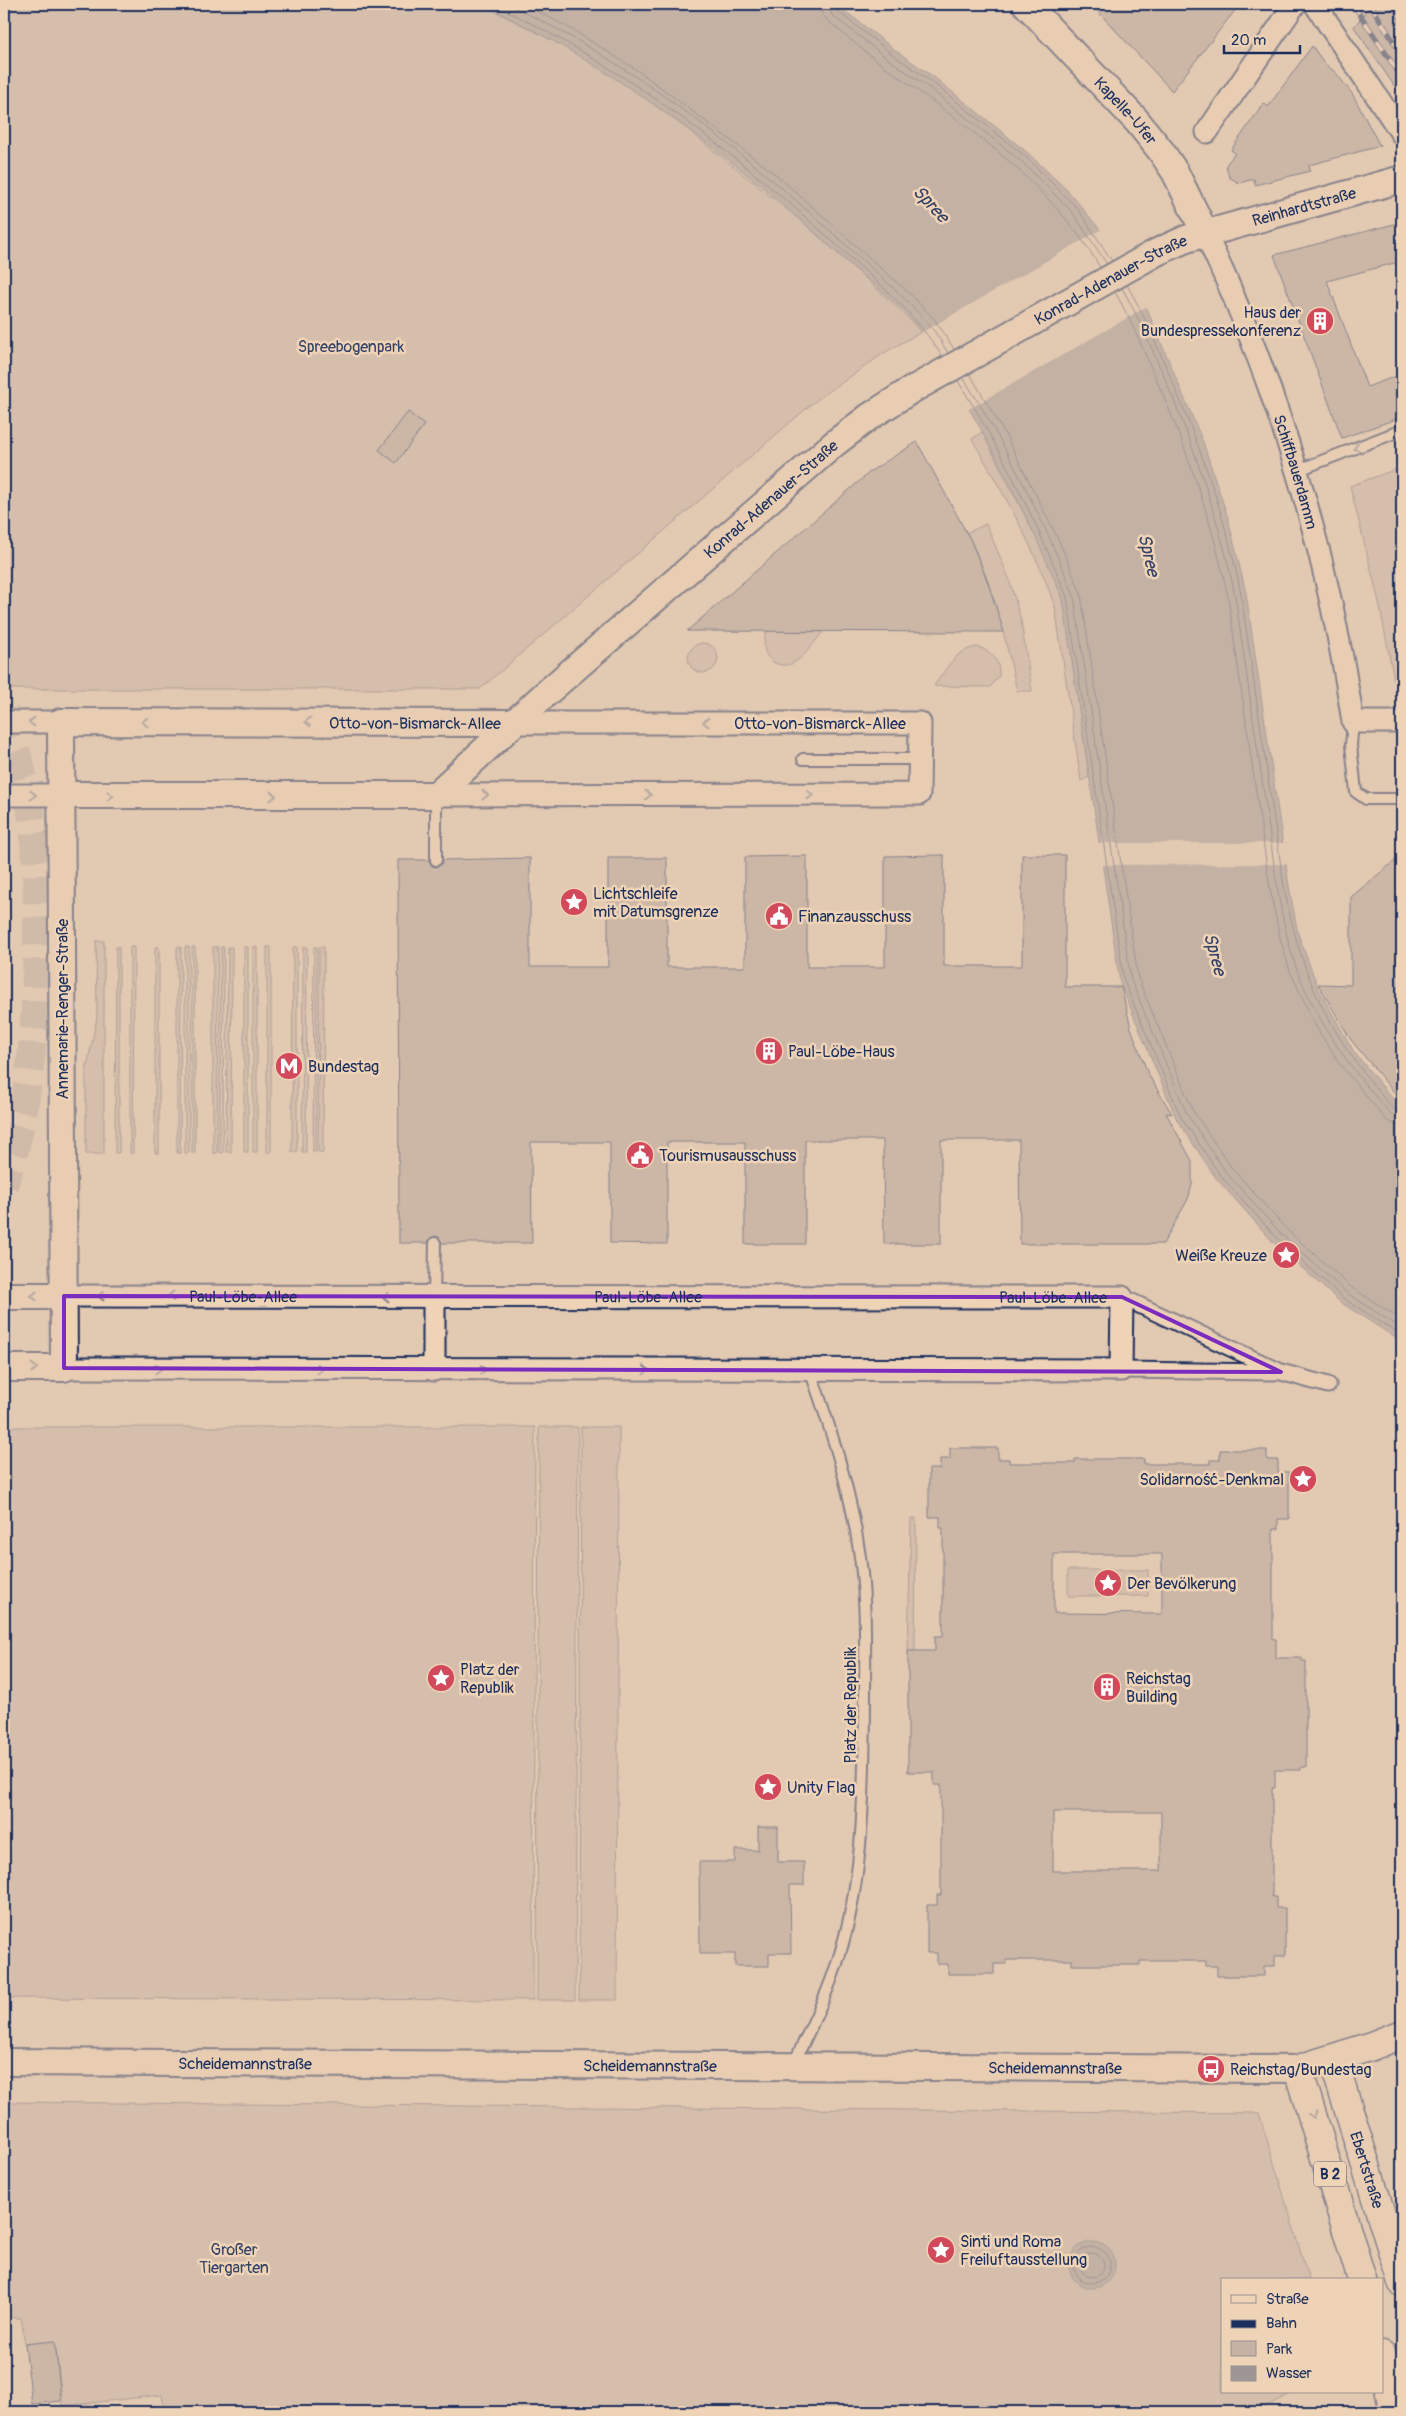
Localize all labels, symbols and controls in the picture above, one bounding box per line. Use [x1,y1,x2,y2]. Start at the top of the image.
scale bar [1224,22,1300,54]
text: 20 m [1231,31,1266,50]
street label: Kapelle-Ufer [1089,73,1161,149]
water label: Spree [908,181,955,229]
street label: Reinhardtstraße [1250,183,1358,231]
street label: Konrad-Adenauer-Straße [1031,231,1191,330]
place label: Haus der Bundespressekonferenz [1141,303,1301,341]
building icon: Haus der Bundespressekonferenz [1305,306,1335,336]
park label: Spreebogenpark [298,337,405,357]
street label: Schiffbauerdamm [1268,412,1322,532]
street label: Konrad-Adenauer-Straße [700,436,843,563]
one-way arrow [1353,442,1362,452]
water label: Spree [1132,532,1165,581]
street label: Otto-von-Bismarck-Allee [329,714,501,734]
street label: Otto-von-Bismarck-Allee [734,714,906,734]
one-way arrow [28,717,36,727]
one-way arrow [141,717,149,727]
one-way arrow [304,717,312,727]
one-way arrow [702,717,710,727]
one-way arrow [29,790,37,800]
one-way arrow [269,790,277,801]
one-way arrow [482,790,489,800]
one-way arrow [644,790,652,800]
one-way arrow [806,790,814,800]
one-way arrow [106,791,114,801]
place label: Lichtschleife mit Datumsgrenze [593,884,719,922]
place icon: Lichtschleife mit Datumsgrenze [559,887,589,917]
public building icon: Finanzausschuss [764,901,794,931]
place label: Finanzausschuss [798,907,911,927]
street label: Annemarie-Renger-Straße [53,918,73,1100]
water label: Spree [1198,930,1232,980]
building icon: Paul-Löbe-Haus [754,1036,784,1066]
place label: Paul-Löbe-Haus [788,1042,895,1062]
metro station icon: Bundestag [274,1051,304,1081]
place label: Bundestag [308,1057,379,1077]
public building icon: Tourismusausschuss [625,1140,655,1170]
place label: Tourismusausschuss [659,1146,796,1166]
place icon: Weiße Kreuze [1271,1240,1301,1270]
place label: Weiße Kreuze [1175,1246,1267,1266]
street label: Paul-Löbe-Allee [189,1287,297,1307]
street label: Paul-Löbe-Allee [594,1288,702,1308]
street label: Paul-Löbe-Allee [999,1288,1107,1308]
one-way arrow [29,1291,37,1301]
one-way arrow [96,1291,104,1301]
one-way arrow [166,1291,174,1301]
one-way arrow [381,1292,389,1302]
one-way arrow [30,1363,38,1373]
one-way arrow [154,1364,162,1374]
one-way arrow [316,1364,324,1374]
one-way arrow [480,1365,487,1375]
one-way arrow [642,1365,650,1375]
place icon: Solidarność-Denkmal [1288,1464,1318,1494]
place label: Solidarność-Denkmal [1139,1470,1284,1490]
place icon: Der Bevölkerung [1093,1568,1123,1598]
place label: Der Bevölkerung [1127,1574,1236,1594]
street label: Platz der Republik [841,1646,861,1763]
place label: Platz der Republik [460,1660,520,1698]
place icon: Platz der Republik [426,1663,456,1693]
place label: Reichstag Building [1126,1669,1191,1707]
building icon: Reichstag Building [1092,1672,1122,1702]
place icon: Unity Flag [753,1772,783,1802]
place label: Unity Flag [787,1778,855,1798]
street label: Scheidemannstraße [178,2054,312,2075]
bus stop icon: Reichstag/Bundestag [1196,2054,1226,2084]
street label: Scheidemannstraße [583,2056,717,2077]
street label: Scheidemannstraße [988,2058,1122,2079]
place label: Reichstag/Bundestag [1230,2060,1372,2080]
one-way arrow [1307,2111,1317,2119]
street label: Ebertstraße [1345,2129,1388,2211]
road number: B 2 [1314,2162,1346,2186]
place label: Sinti und Roma Freiluftausstellung [960,2232,1087,2270]
place icon: Sinti und Roma Freiluftausstellung [926,2235,956,2265]
park label: Großer Tiergarten [199,2240,269,2278]
legend [1221,2278,1384,2394]
text: Straße [1266,2290,1309,2309]
text: Bahn [1266,2314,1297,2333]
text: Park [1266,2340,1293,2359]
text: Wasser [1266,2364,1313,2383]

